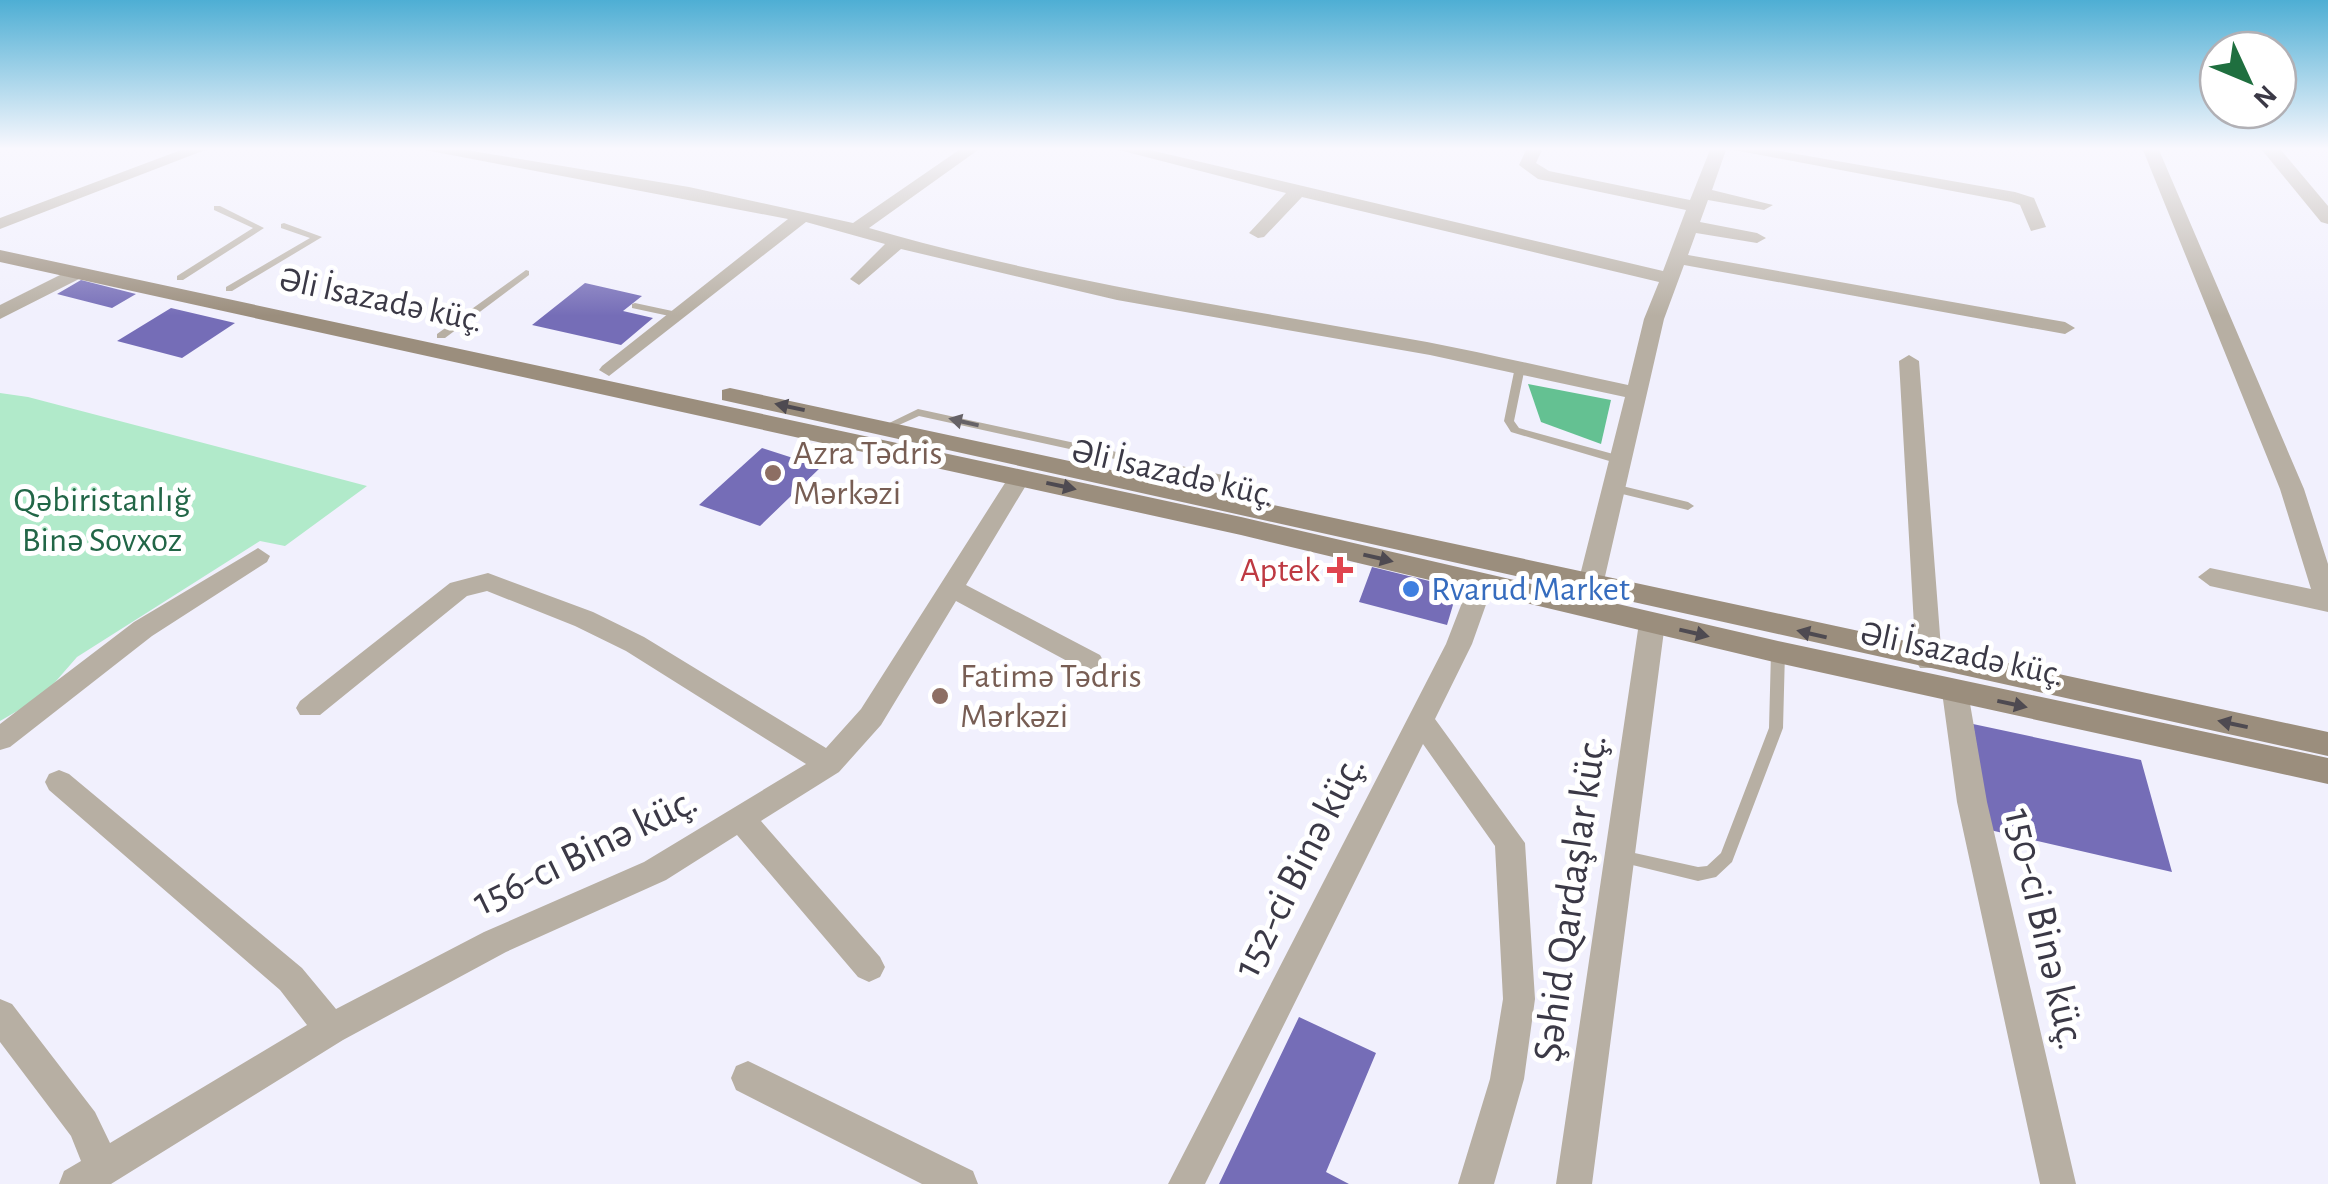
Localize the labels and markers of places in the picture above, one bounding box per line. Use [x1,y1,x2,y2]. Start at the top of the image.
place label: Azra Tədris Mərkəzi [793,436,942,511]
marker: Azra Tədris Mərkəzi [762,462,784,484]
place label: Aptek [1240,553,1320,588]
marker: Aptek [1329,559,1351,581]
place label: Rvarud Market [1431,572,1630,607]
marker: Rvarud Market [1400,578,1422,600]
place label: Fatimə Tədris Mərkəzi [960,659,1142,734]
marker: Fatimə Tədris Mərkəzi [929,685,951,707]

